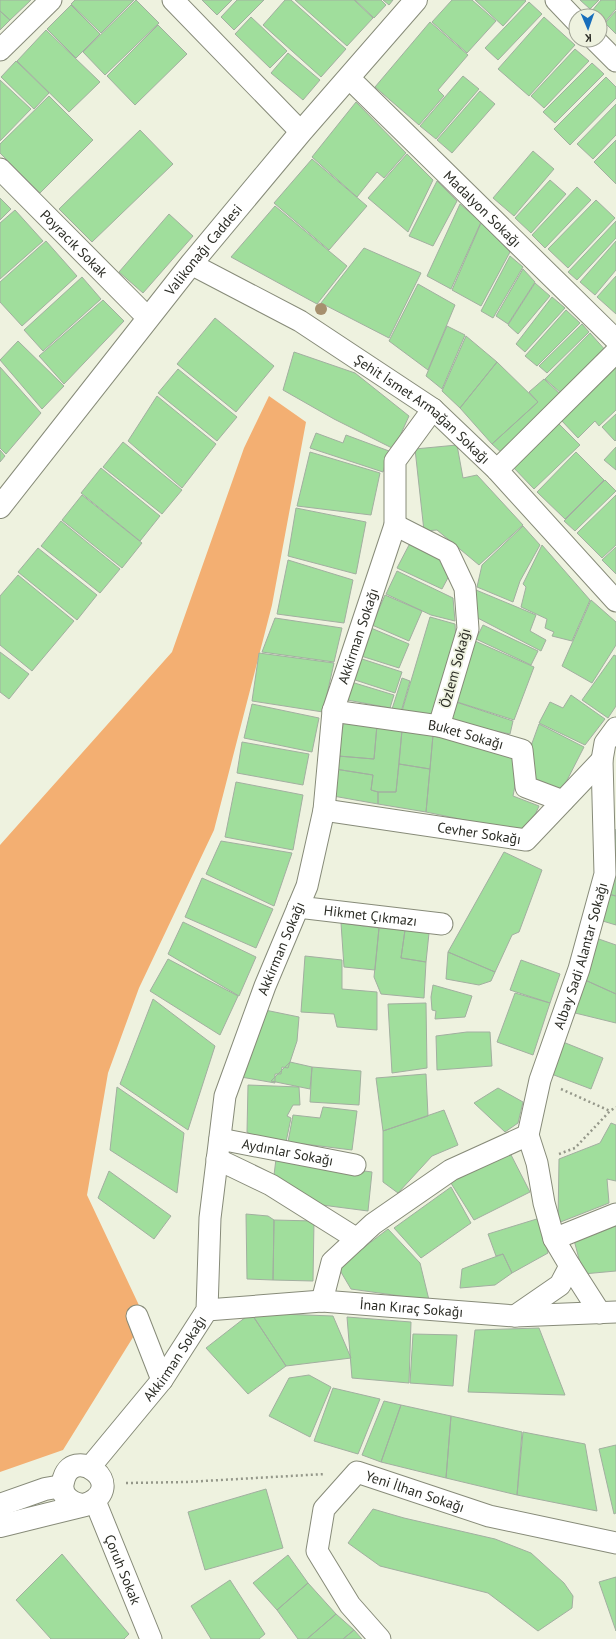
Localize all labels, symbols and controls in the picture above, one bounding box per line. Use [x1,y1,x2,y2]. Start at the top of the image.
north arrow [568,8,608,48]
text: K [585,31,592,45]
street label: Madalyon Sokağı [440,167,525,251]
street label: Valikonağı Caddesi [160,201,246,300]
street label: Poyracık Sokak [36,206,112,281]
street label: Şehit İsmet Armağan Sokağı [351,350,494,468]
street label: Akkirman Sokağı [334,586,382,686]
street label: Özlem Sokağı [436,626,474,710]
street label: Buket Sokağı [427,716,506,753]
street label: Cevher Sokağı [436,818,522,848]
street label: Albay Sadi Alantar Sokağı [550,880,611,1032]
street label: Akkirman Sokağı [253,899,308,998]
street label: Hikmet Çıkmazı [323,901,418,930]
street label: Aydınlar Sokağı [241,1134,335,1170]
street label: İnan Kıraç Sokağı [359,1295,464,1321]
street label: Akkirman Sokağı [139,1312,210,1405]
street label: Yeni İlhan Sokağı [363,1467,467,1516]
street label: Çoruh Sokak [101,1532,145,1608]

